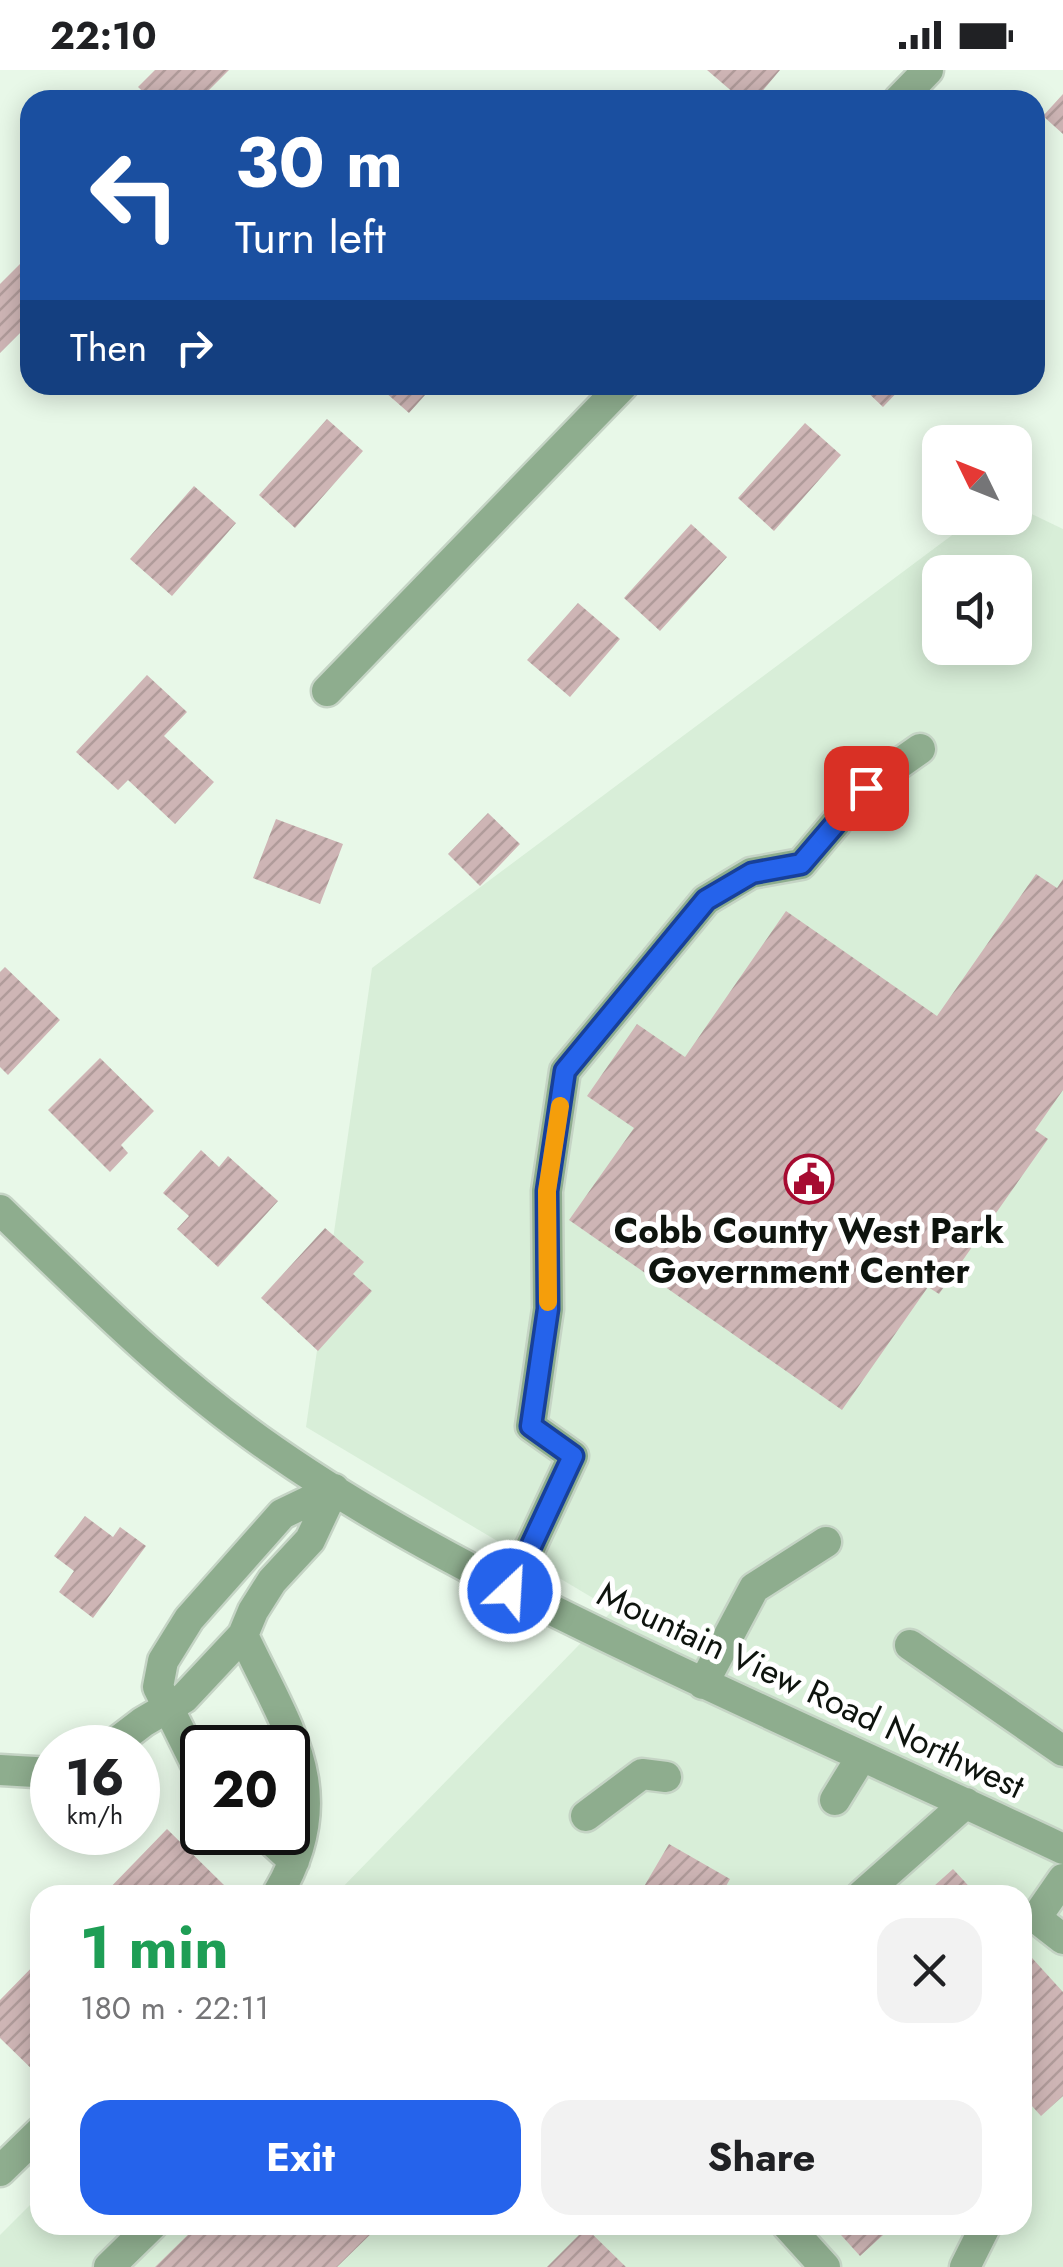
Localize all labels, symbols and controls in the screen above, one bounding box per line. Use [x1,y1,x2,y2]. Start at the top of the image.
text: 22:10 [50,8,157,63]
text: 30 m [235,112,403,213]
icon: left [70,130,200,260]
text: Turn left [235,205,386,270]
text: Then [70,320,147,375]
icon: right [167,320,222,375]
north arrow [922,425,1032,535]
map controls [922,425,1032,665]
button: sound [922,555,1032,665]
pin [824,746,909,831]
icon: arrive [839,761,894,816]
public building icon: Cobb County West Park Government Center [783,1153,835,1205]
place label: Cobb County West Park Government Center [614,1206,1004,1296]
position arrow [458,1539,562,1643]
street label: Mountain View Road Northwest [589,1569,1033,1811]
speed limit sign: 20 [180,1725,310,1855]
text: 16 [66,1741,124,1814]
text: km/h [67,1797,123,1833]
text: 1 min [80,1904,229,1991]
button: close [877,1918,982,2023]
text: 180 m · 22:11 [80,1985,269,2031]
button: Exit [80,2100,521,2215]
button: Share [541,2100,982,2215]

